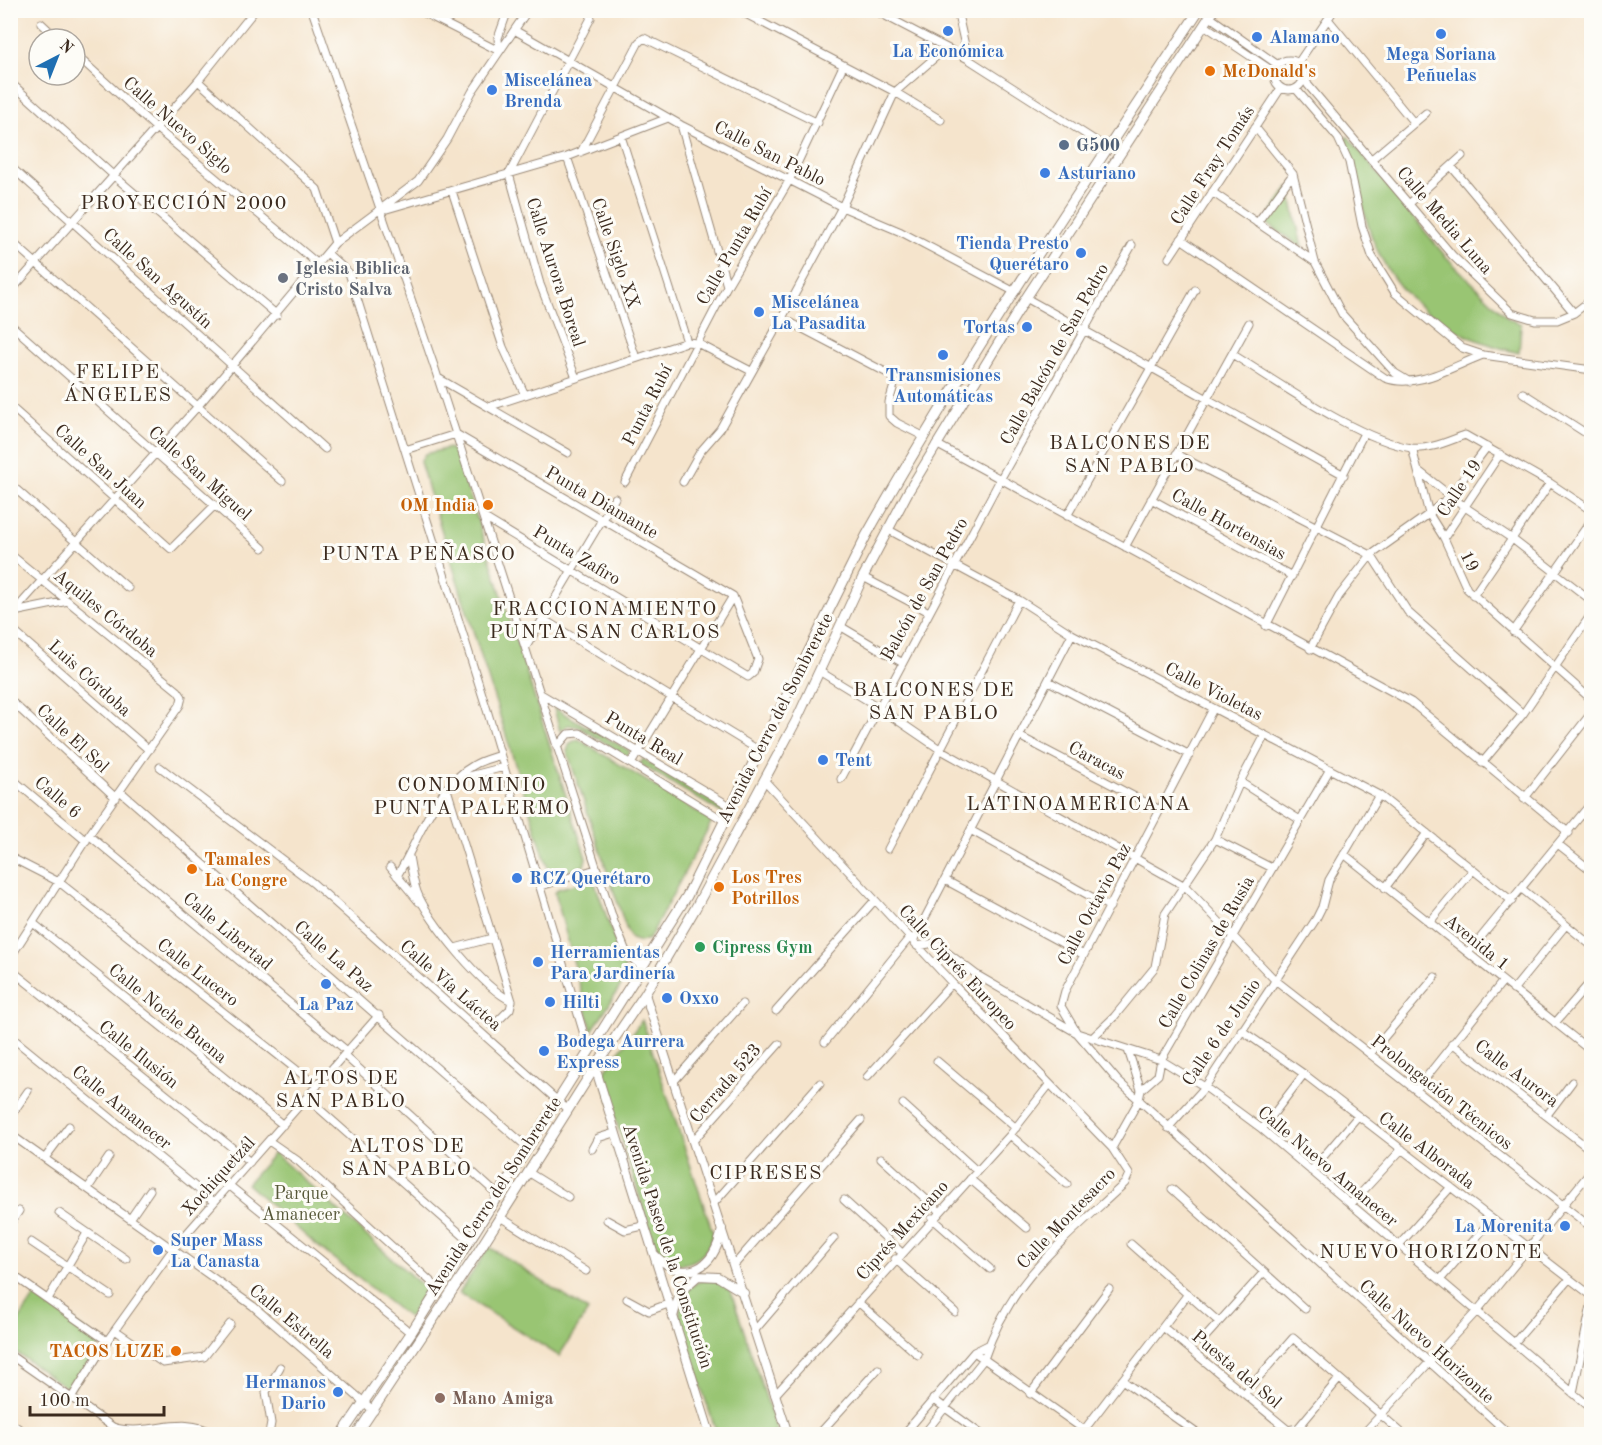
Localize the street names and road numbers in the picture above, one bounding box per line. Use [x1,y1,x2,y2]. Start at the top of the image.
street label: Calle Nuevo Siglo [119,74,235,178]
street label: Calle Fray Tomás [1168,103,1258,228]
street label: Calle San Pablo [711,118,828,190]
street label: Calle Media Luna [1393,163,1496,278]
street label: Calle Punta Rubí [694,185,776,308]
street label: Calle Aurora Boreal [522,195,588,349]
street label: Calle Siglo XX [588,196,643,311]
street label: Calle San Agustín [99,225,216,333]
street label: Calle Balcón de San Pedro [997,261,1112,448]
street label: Punta Rubí [620,362,676,449]
street label: Calle San Juan [51,421,150,513]
street label: Calle San Miguel [145,423,254,524]
street label: Calle 19 [1434,457,1485,520]
street label: Punta Diamante [542,463,661,542]
street label: Calle Hortensias [1168,486,1289,564]
street label: Balcón de San Pedro [878,515,972,664]
street label: Punta Zafiro [530,523,623,589]
street label: 19 [1456,548,1482,575]
street label: Aquiles Córdoba [50,566,161,661]
street label: Avenida Cerro del Sombrerete [715,610,837,827]
street label: Luis Córdoba [45,637,134,720]
street label: Calle Violetas [1162,660,1265,724]
street label: Calle El Sol [33,701,112,777]
street label: Punta Real [602,709,685,769]
street label: Caracas [1065,738,1128,783]
street label: Calle 6 [31,773,84,822]
street label: Calle Octavio Paz [1055,840,1135,969]
street label: Calle Colinas de Rusia [1156,873,1258,1032]
street label: Calle Libertad [179,889,275,974]
street label: Calle Ciprés Europeo [895,902,1020,1034]
street label: Avenida 1 [1440,911,1512,974]
street label: Calle La Paz [290,918,376,996]
street label: Calle Lucero [153,935,242,1010]
street label: Calle Vía Láctea [396,937,505,1035]
street label: Calle Noche Buena [105,961,230,1067]
street label: Calle 6 de Junio [1179,976,1264,1089]
street label: Calle Ilusión [95,1017,182,1092]
street label: Prolongación Técnicos [1367,1032,1516,1154]
street label: Calle Aurora [1471,1037,1562,1111]
street label: Cerrada 523 [687,1041,765,1127]
street label: Calle Amanecer [68,1062,175,1154]
street label: Avenida Cerro del Sombrerete [423,1094,565,1299]
street label: Calle Nuevo Amanecer [1254,1103,1401,1231]
street label: Calle Alborada [1375,1109,1478,1193]
street label: Avenida Paseo de la Constitución [619,1122,715,1371]
street label: Xochiquetzál [179,1134,259,1220]
street label: Calle Montesacro [1014,1164,1119,1273]
street label: Ciprés Mexicano [853,1177,952,1284]
street label: Calle Nuevo Horizonte [1355,1277,1497,1407]
street label: Calle Estrella [245,1281,337,1362]
street label: Puesta del Sol [1188,1327,1285,1412]

